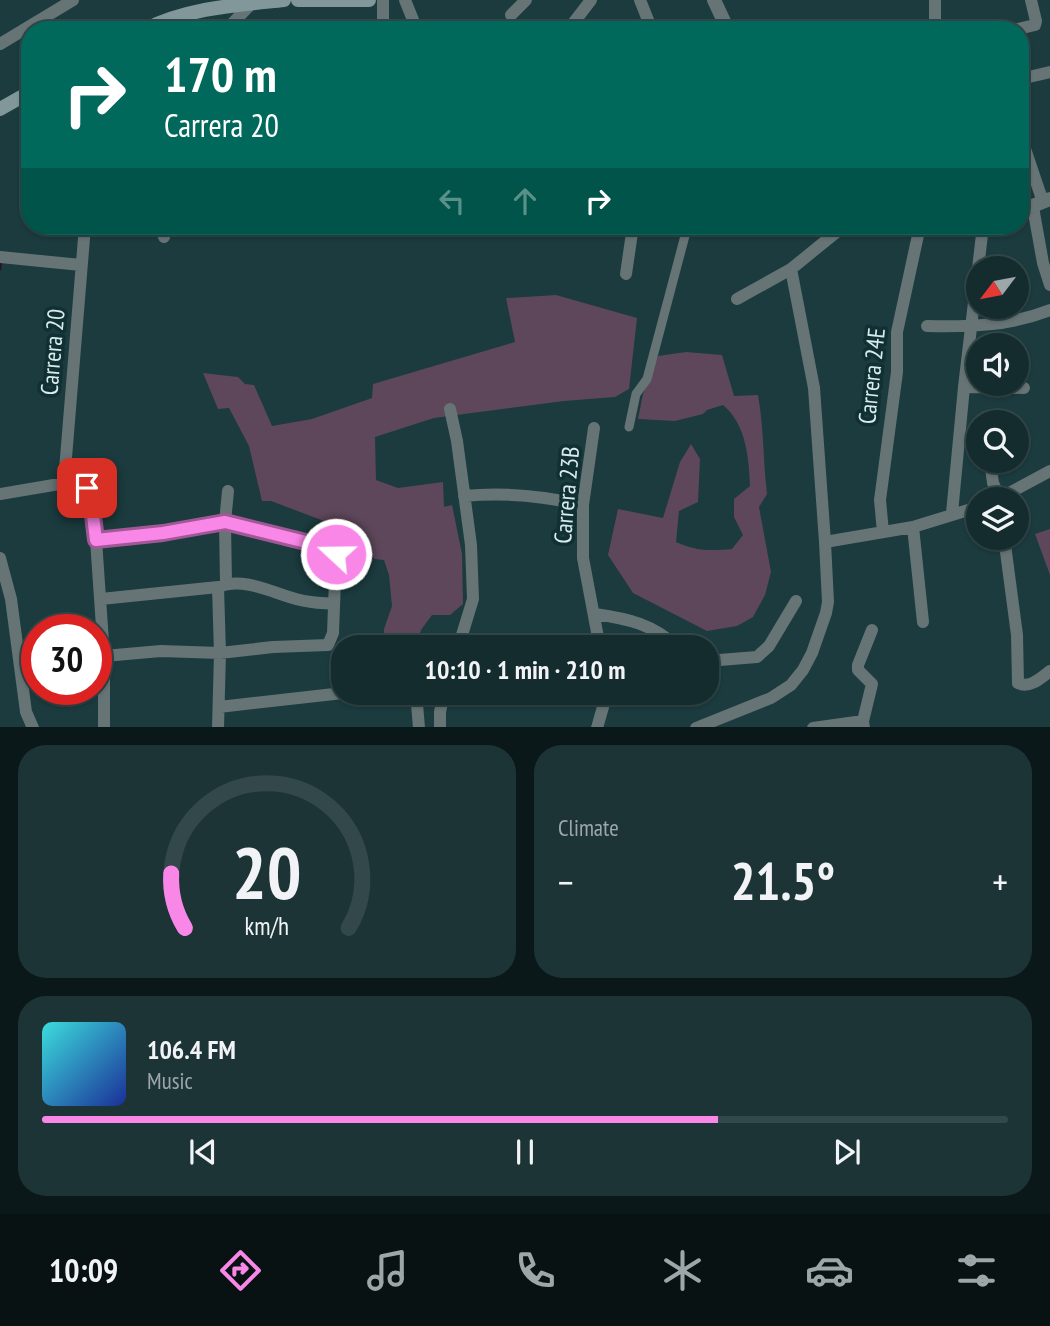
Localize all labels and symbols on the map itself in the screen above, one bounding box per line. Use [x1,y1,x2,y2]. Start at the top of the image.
north arrow [966,256,1029,318]
street label: Carrera 20 [33,308,72,396]
street label: Carrera 24E [851,326,892,426]
street label: Carrera 23B [547,445,586,545]
pin [57,458,117,518]
position arrow [299,517,373,591]
speed limit sign: 30 [21,614,112,705]

